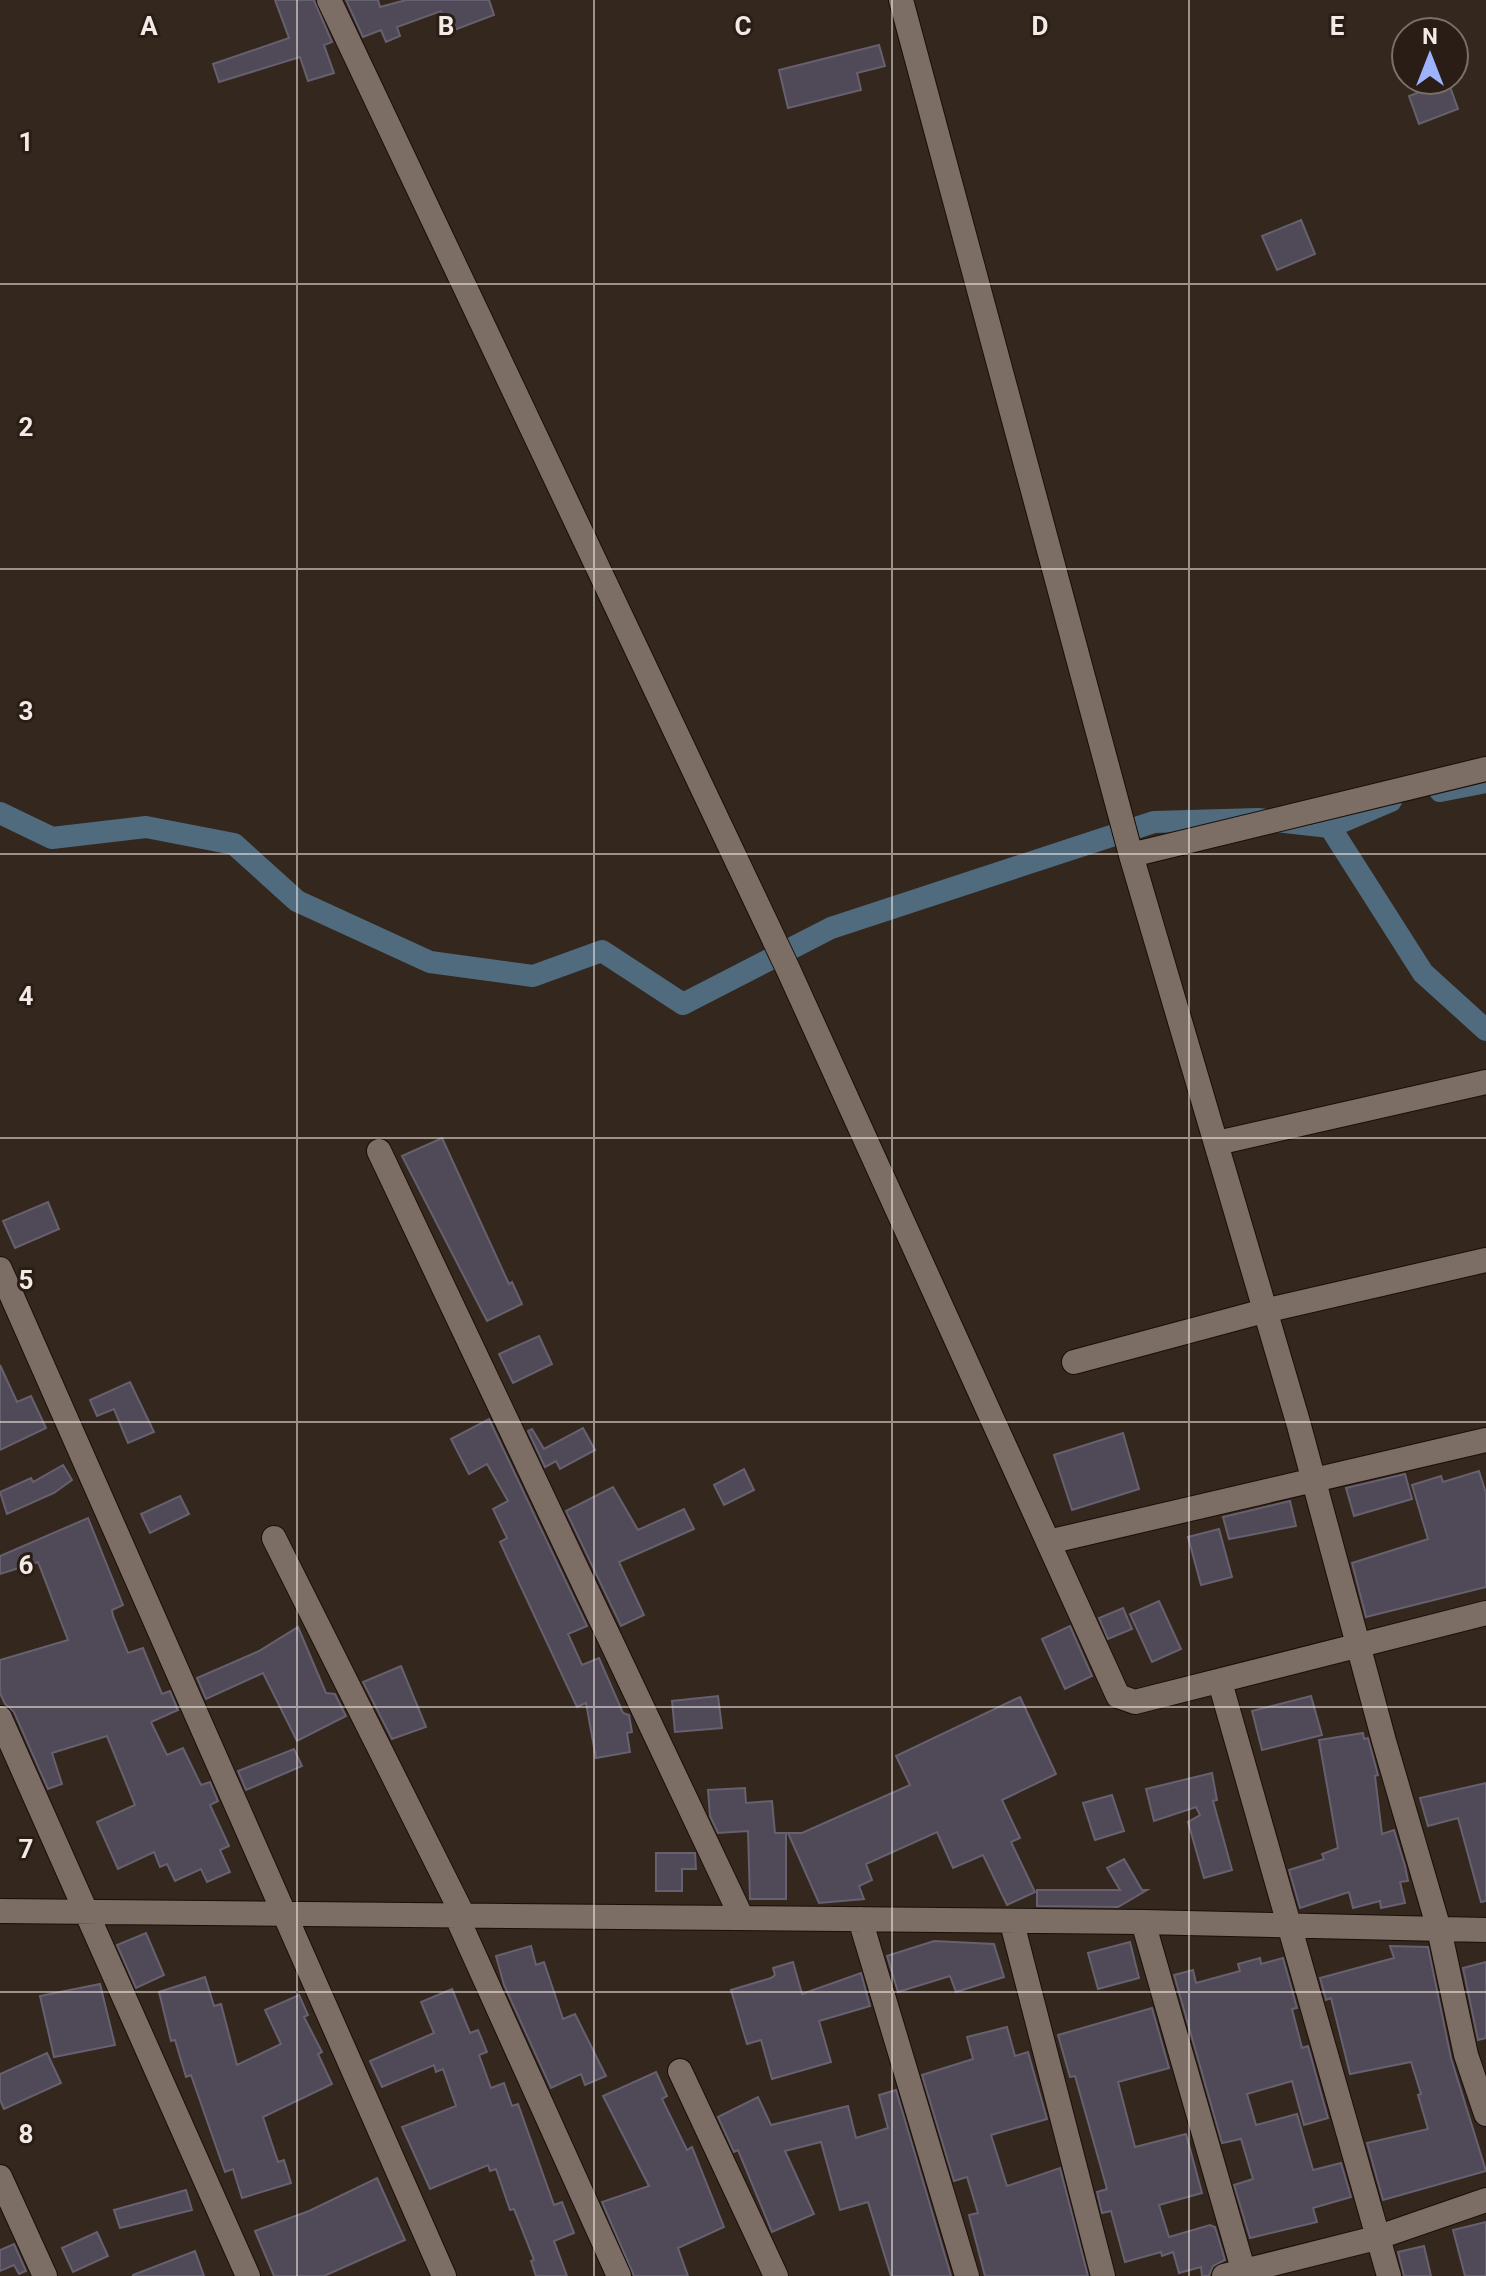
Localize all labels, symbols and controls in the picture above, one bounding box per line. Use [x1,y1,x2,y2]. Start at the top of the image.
text: A [140,11,158,41]
text: B [438,11,454,41]
text: C [734,11,752,41]
text: D [1032,11,1048,41]
text: E [1330,11,1345,41]
north arrow [1390,16,1470,96]
text: N [1422,24,1438,49]
text: 1 [19,127,33,157]
text: 2 [19,412,33,442]
text: 3 [19,696,33,726]
text: 4 [19,981,34,1011]
text: 5 [19,1265,33,1295]
text: 6 [19,1550,34,1580]
text: 7 [19,1834,33,1864]
text: 8 [19,2119,33,2149]

